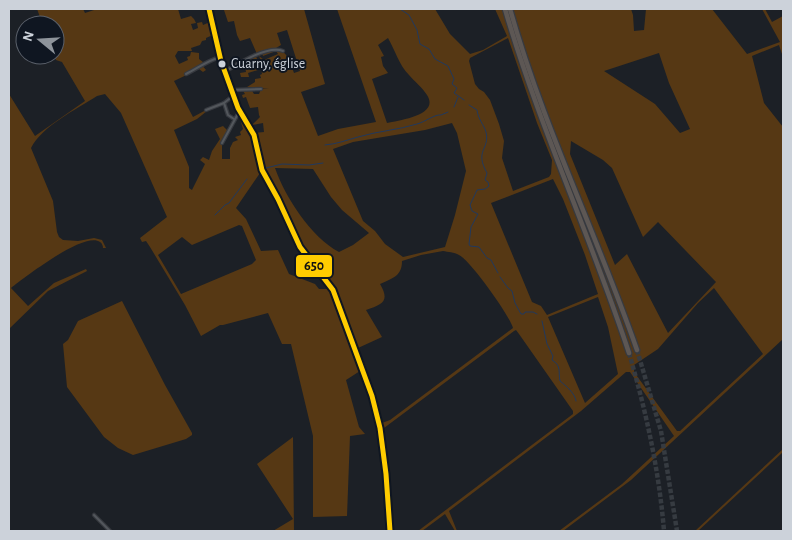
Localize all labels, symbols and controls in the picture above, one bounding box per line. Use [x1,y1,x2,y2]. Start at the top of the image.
north arrow [15,15,65,65]
text: N [20,29,37,43]
place label: Cuarny, église [231,57,305,71]
marker: Cuarny, église [217,59,227,69]
line badge: 650 [295,254,333,278]
text: 650 [304,259,324,273]

